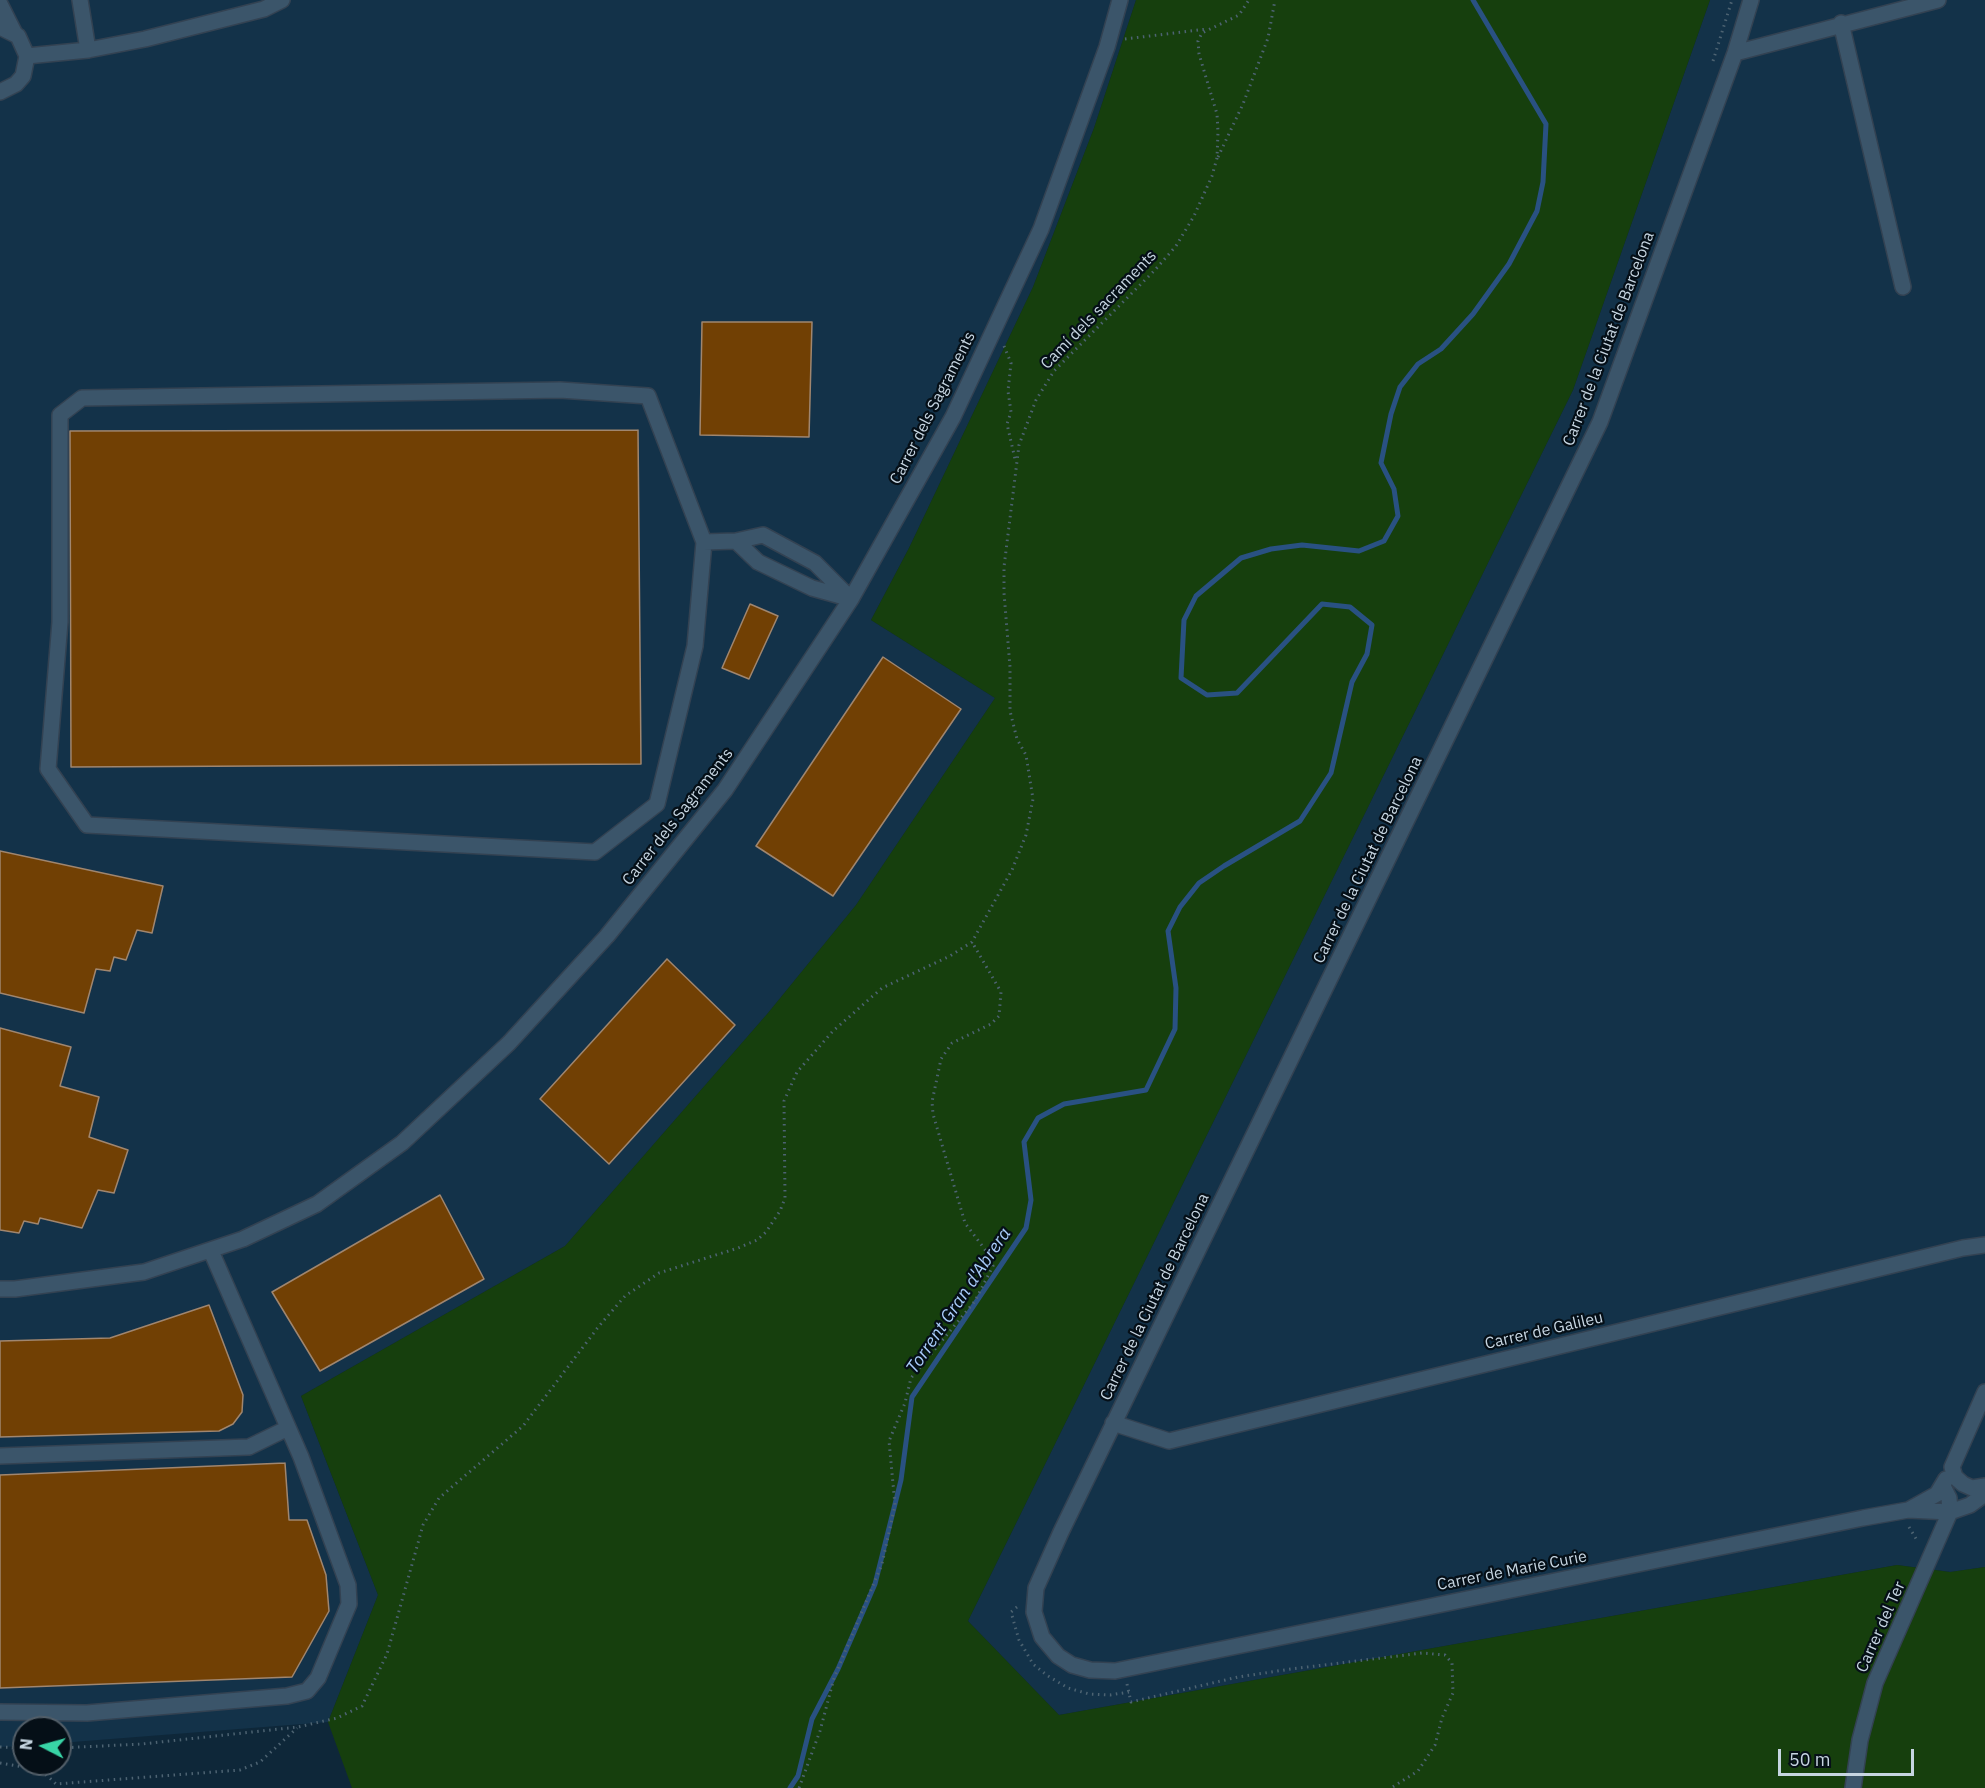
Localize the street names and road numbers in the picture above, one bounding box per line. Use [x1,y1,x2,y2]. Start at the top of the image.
street label: Carrer de la Ciutat de Barcelona [1559,229,1659,449]
street label: Camí dels sacraments [1037,246,1161,374]
street label: Carrer dels Sagraments [886,329,980,487]
street label: Carrer dels Sagraments [619,745,737,889]
street label: Carrer de la Ciutat de Barcelona [1309,753,1427,967]
street label: Carrer de la Ciutat de Barcelona [1096,1190,1214,1404]
street label: Carrer de Galileu [1483,1308,1605,1354]
street label: Carrer de Marie Curie [1436,1547,1588,1595]
street label: Carrer del Ter [1852,1579,1910,1675]

